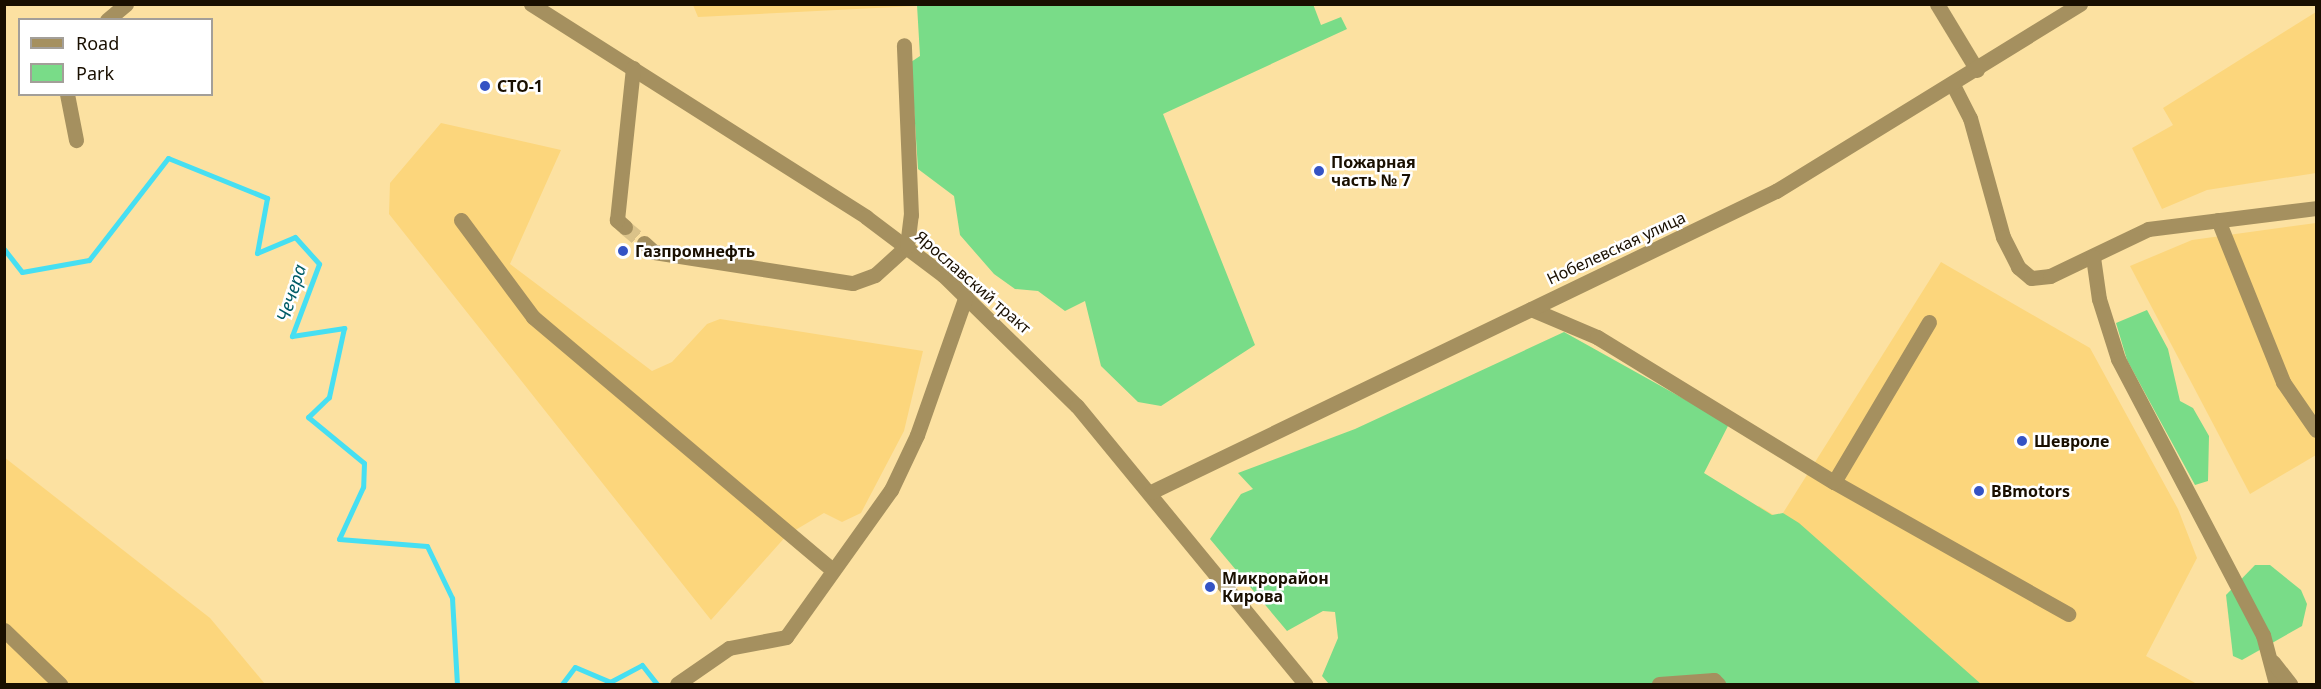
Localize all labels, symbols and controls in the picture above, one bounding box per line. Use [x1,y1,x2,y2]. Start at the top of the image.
legend [18,18,213,96]
text: Road [76,31,119,55]
text: Park [76,61,114,85]
place label: СТО-1 [497,76,543,96]
marker: СТО-1 [478,79,492,93]
place label: Пожарная часть № 7 [1331,152,1416,190]
marker: Пожарная часть № 7 [1312,164,1326,178]
street label: Нобелевская улица [1544,207,1688,289]
street label: Ярославский тракт [911,227,1035,337]
place label: Газпромнефть [635,241,755,261]
marker: Газпромнефть [616,244,630,258]
water label: Чечера [272,262,310,324]
place label: Шевроле [2034,431,2109,451]
marker: Шевроле [2015,434,2029,448]
place label: BBmotors [1991,481,2070,501]
marker: BBmotors [1972,484,1986,498]
place label: Микрорайон Кирова [1222,568,1329,606]
marker: Микрорайон Кирова [1203,580,1217,594]

